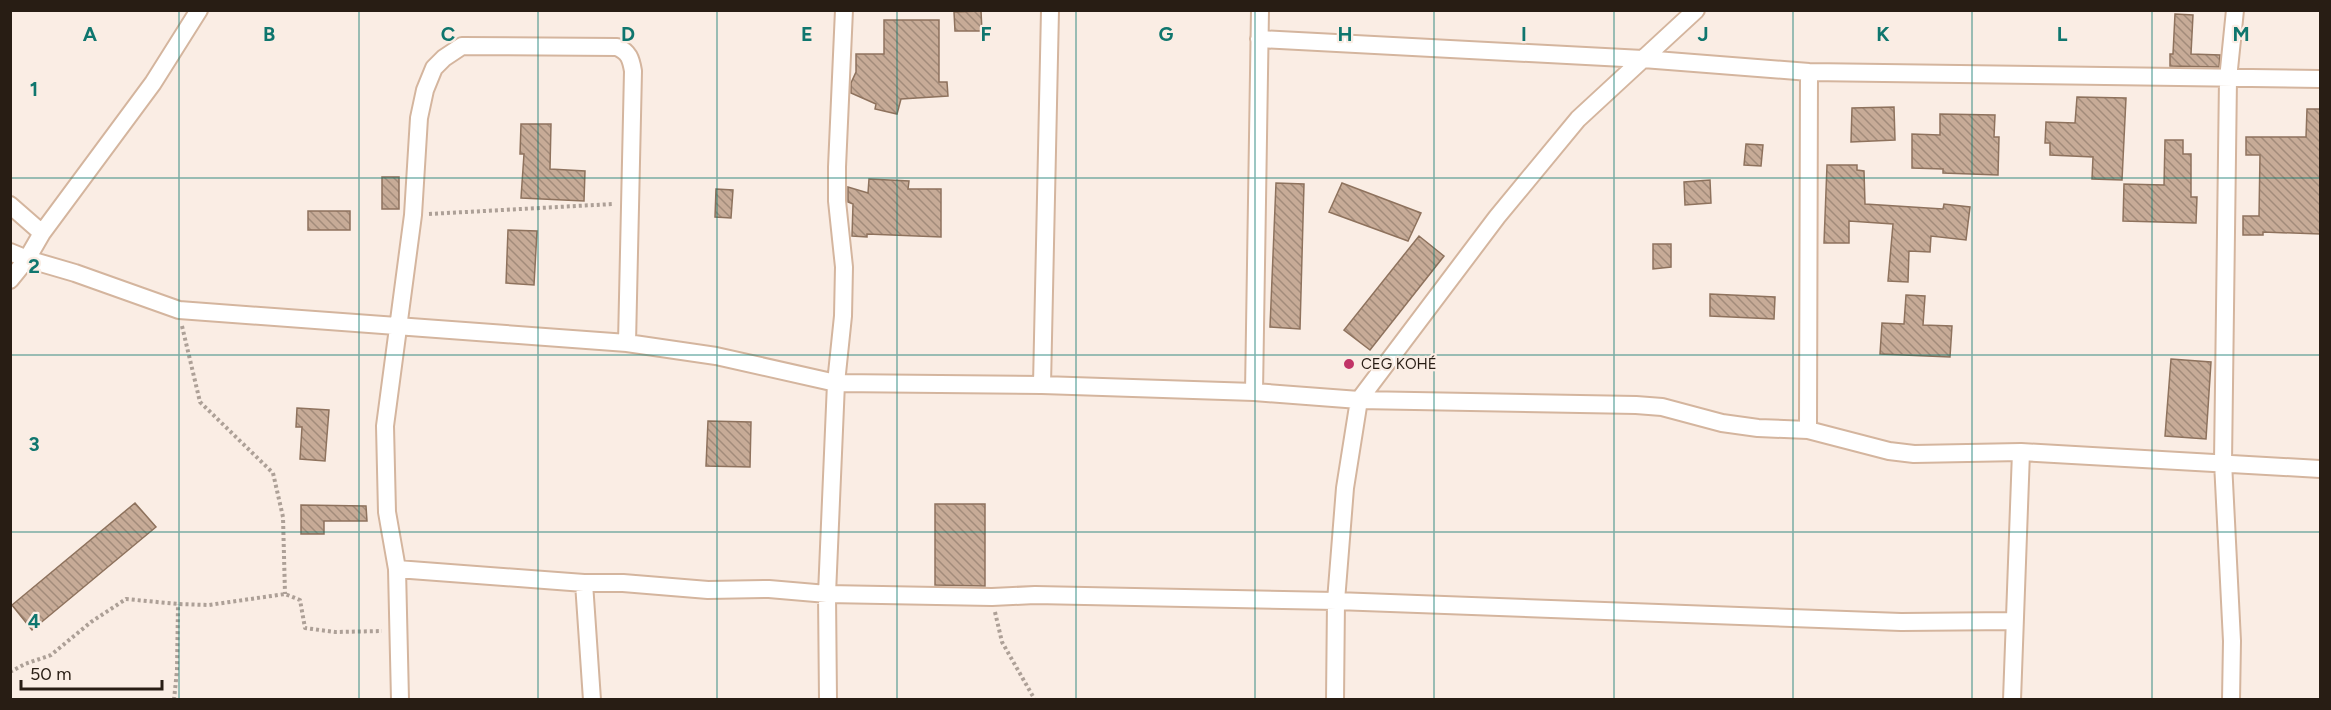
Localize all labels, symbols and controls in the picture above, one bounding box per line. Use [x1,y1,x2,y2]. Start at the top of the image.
text: A [83,22,98,46]
text: B [263,22,275,46]
text: C [441,22,455,46]
text: D [621,22,635,46]
text: E [801,22,813,46]
text: F [980,22,992,46]
text: G [1159,22,1174,46]
text: H [1338,22,1353,46]
text: I [1521,22,1527,46]
text: J [1697,22,1709,46]
text: K [1876,22,1890,46]
text: L [2057,22,2068,46]
text: M [2232,22,2250,46]
text: 1 [30,77,38,101]
text: 2 [28,254,40,278]
place label: CEG KOHÉ [1361,355,1437,373]
marker: CEG KOHÉ [1342,357,1356,371]
text: 3 [28,432,40,456]
text: 4 [28,609,41,633]
scale bar [21,653,162,691]
text: 50 m [30,663,72,685]

